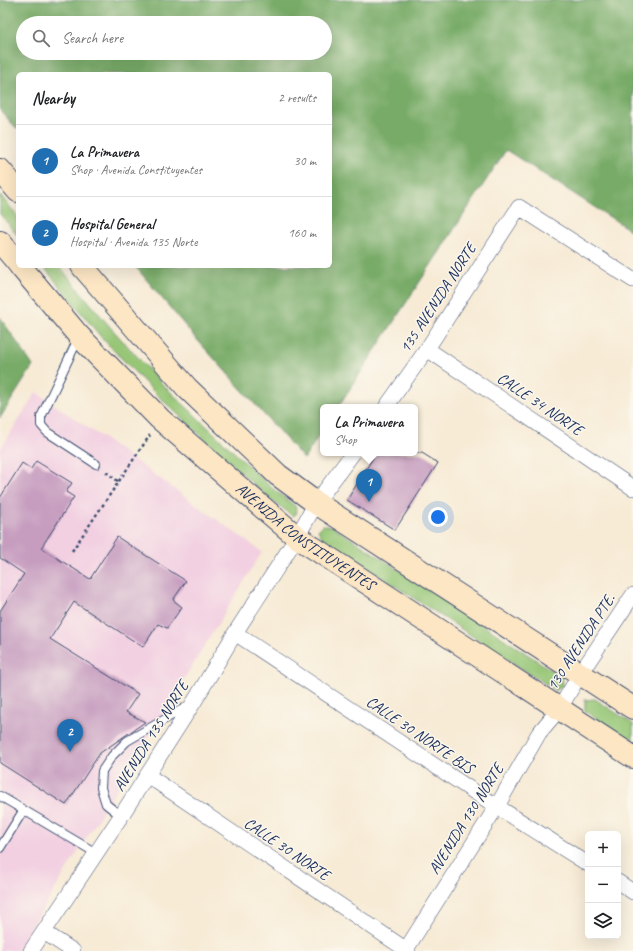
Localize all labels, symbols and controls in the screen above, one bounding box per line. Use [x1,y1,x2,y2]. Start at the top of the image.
search box [16,16,332,60]
icon: search [30,27,52,49]
text: Search here [62,29,123,48]
text: Nearby [32,88,75,109]
text: 2 results [278,90,316,106]
text: La Primavera [70,143,139,162]
text: 1 [42,153,48,169]
text: 30 m [294,153,316,169]
text: Shop · Avenida Constituyentes [70,162,202,178]
text: Hospital General [70,215,154,234]
text: 2 [42,225,48,241]
text: 160 m [288,225,316,241]
text: Hospital · Avenida 135 Norte [70,234,197,250]
street label: 135 AVENIDA NORTE [395,238,482,356]
street label: CALLE 34 NORTE [493,368,589,441]
popup [320,404,418,456]
text: La Primavera [335,413,403,432]
text: Shop [335,432,357,448]
pin: 1 [356,469,382,502]
street label: AVENIDA CONSTITUYENTES [232,479,381,597]
your location [428,507,448,527]
street label: 130 AVENIDA PTE. [542,589,620,694]
street label: AVENIDA 135 NORTE [109,675,194,795]
street label: CALLE 30 NORTE BIS [362,692,479,780]
pin: 2 [57,719,83,752]
street label: AVENIDA 130 NORTE [424,758,509,878]
street label: CALLE 30 NORTE [240,813,336,886]
map controls [585,831,621,939]
button: + [585,831,621,867]
button: − [585,867,621,903]
button: layers [585,903,621,939]

